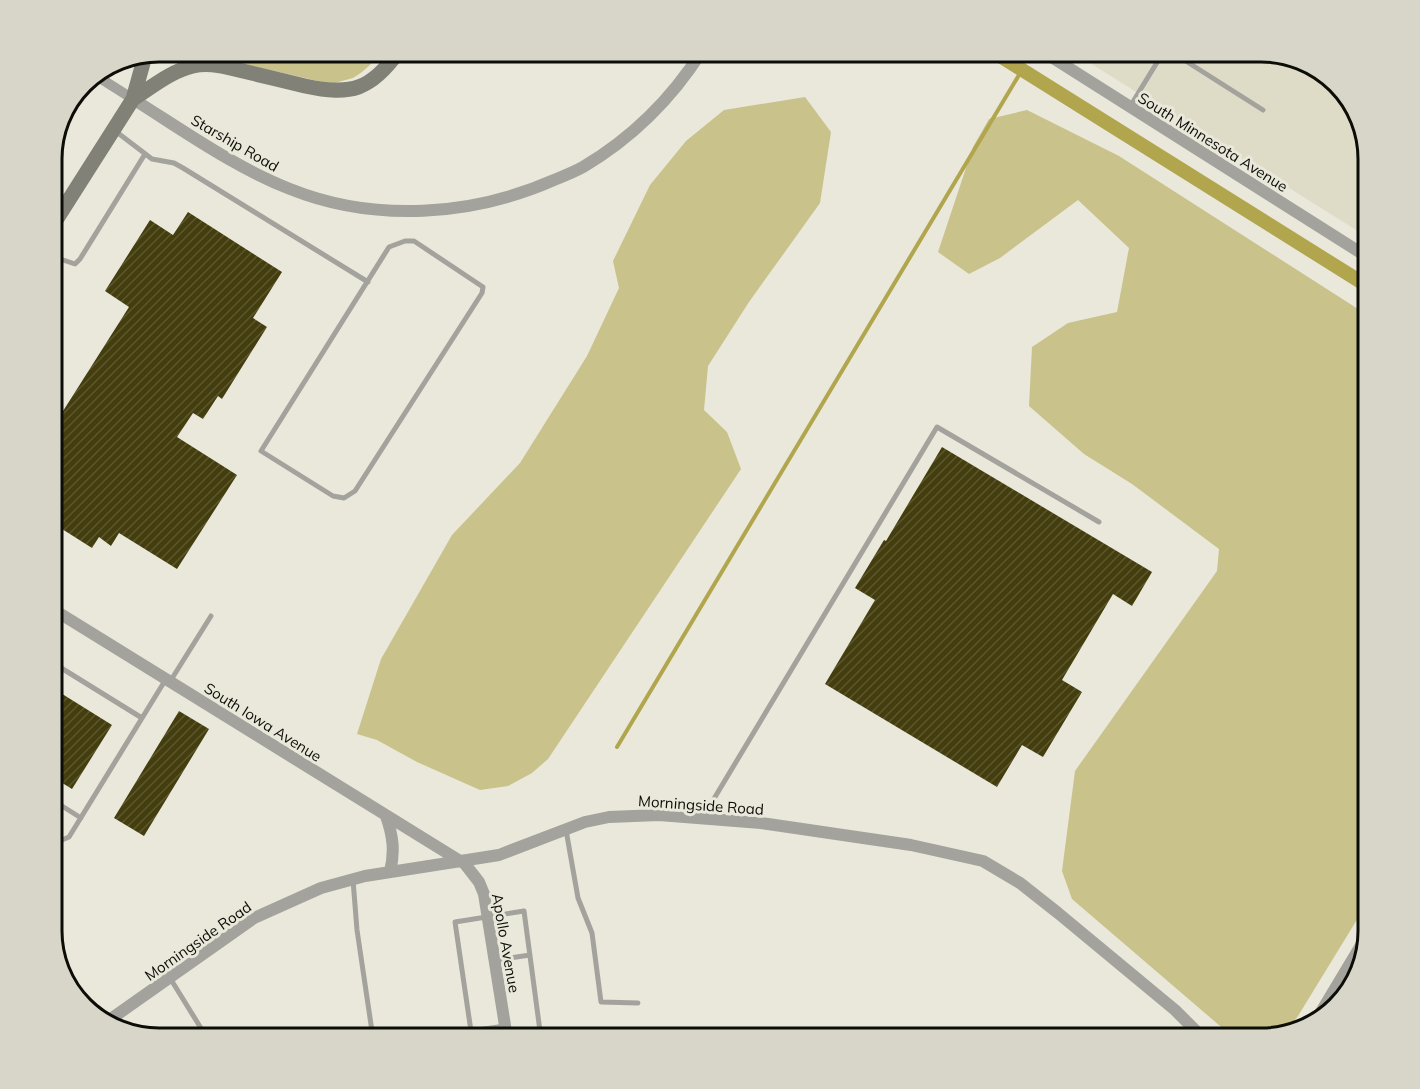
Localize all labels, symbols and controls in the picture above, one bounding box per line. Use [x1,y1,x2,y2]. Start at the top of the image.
street label: South Minnesota Avenue [1135,88,1291,196]
street label: Starship Road [188,110,282,176]
street label: South Iowa Avenue [201,678,325,766]
street label: Morningside Road [638,791,764,819]
street label: Apollo Avenue [488,892,524,994]
street label: Morningside Road [141,897,255,985]

